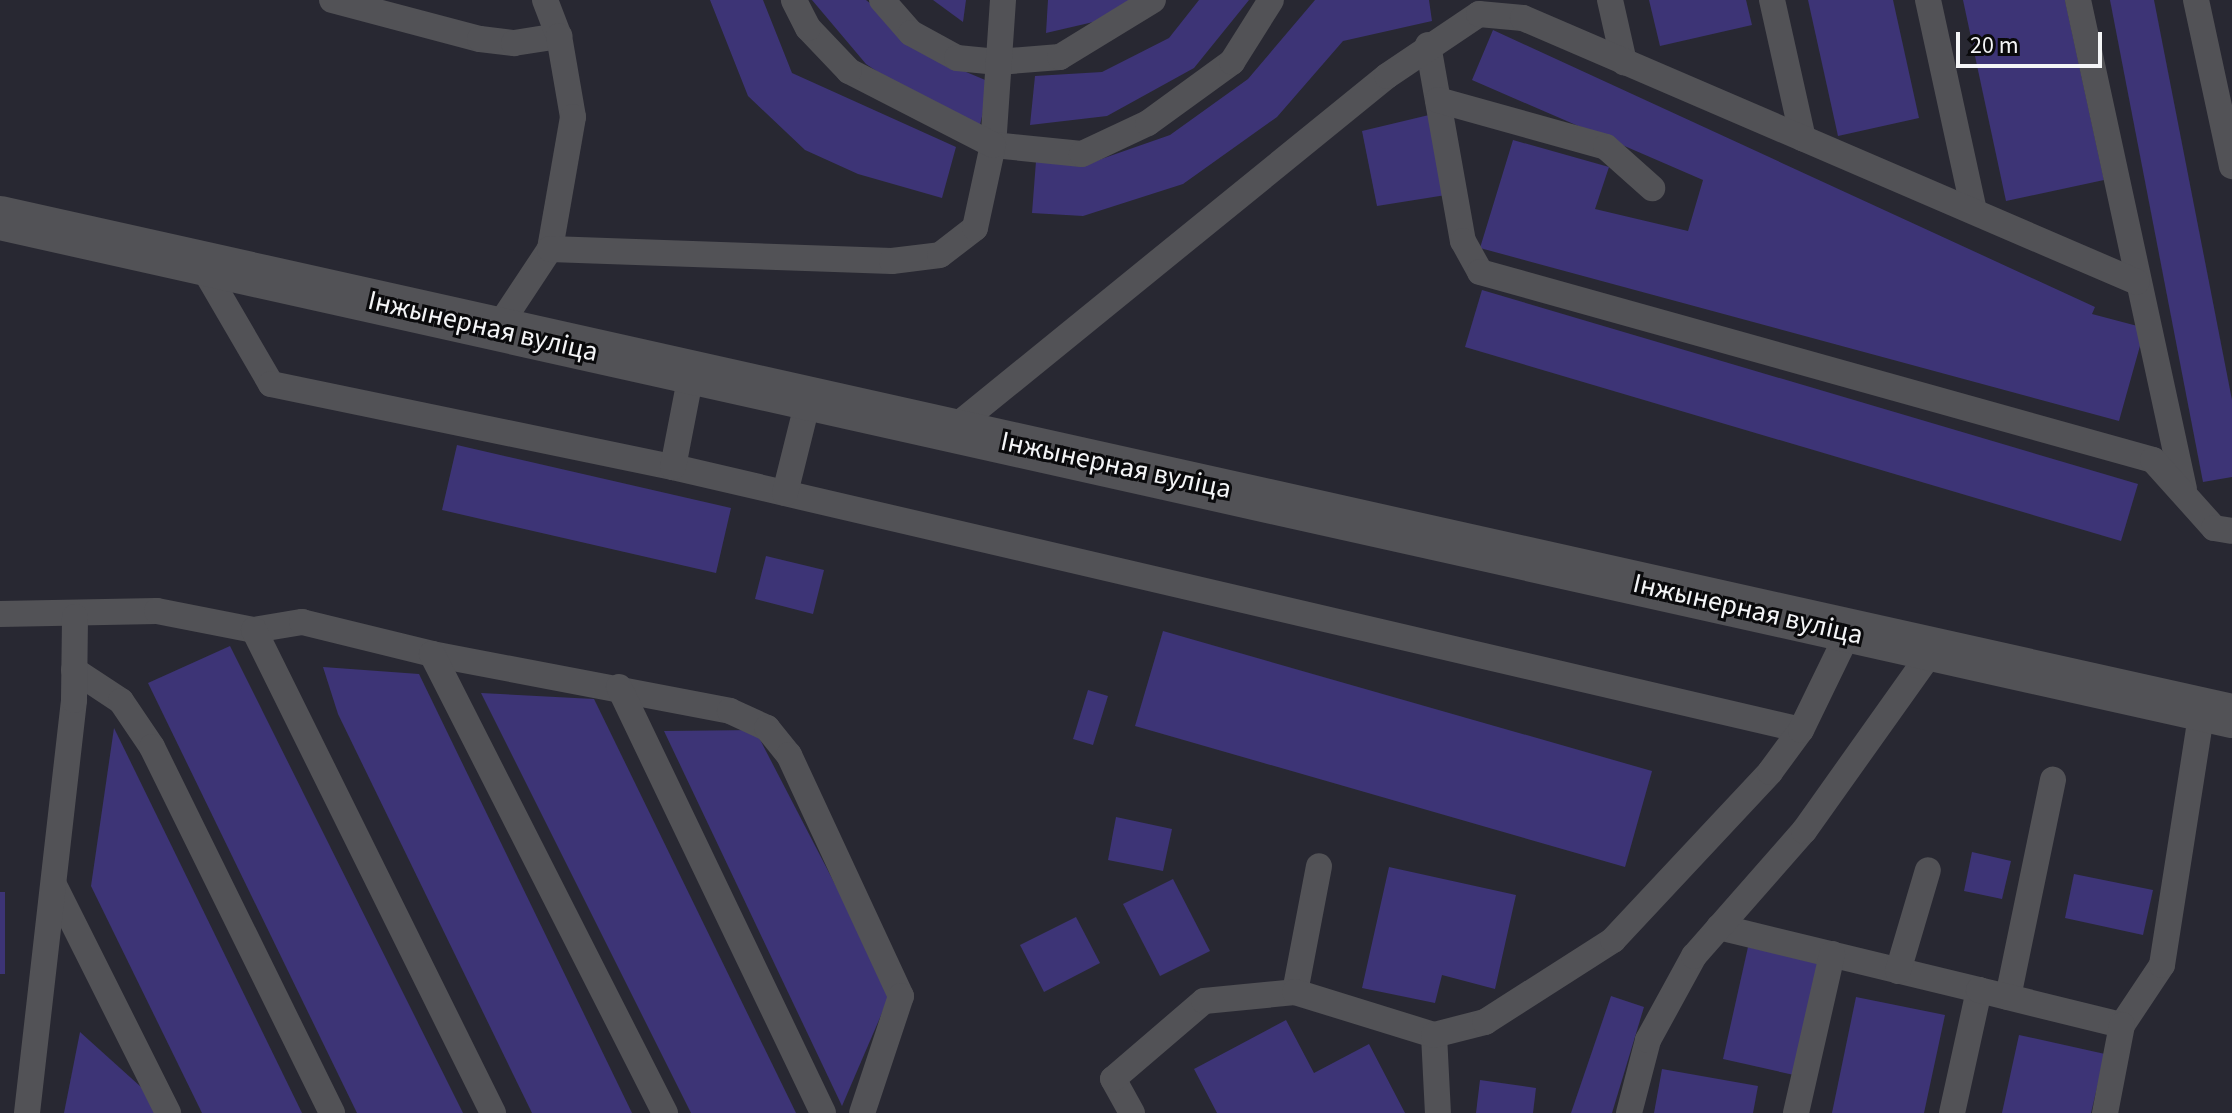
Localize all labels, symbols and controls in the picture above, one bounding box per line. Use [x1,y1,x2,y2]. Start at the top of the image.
scale bar [1960,16,2106,66]
text: 20 m [1970,28,2019,63]
street label: Інжынерная вуліца [365,283,601,369]
street label: Інжынерная вуліца [998,424,1234,506]
street label: Інжынерная вуліца [1630,566,1866,652]

